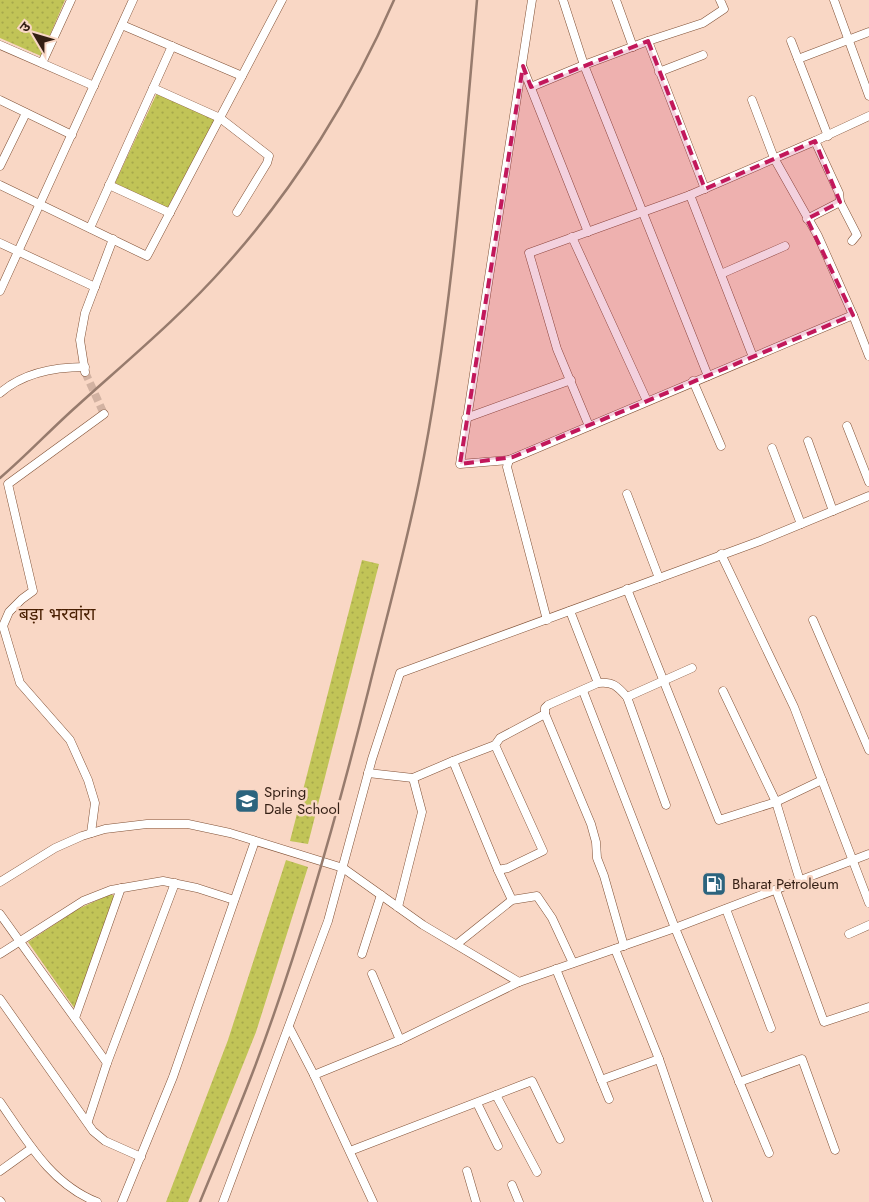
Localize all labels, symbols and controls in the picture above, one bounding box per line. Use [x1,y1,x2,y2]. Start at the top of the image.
north arrow [10,10,60,60]
text: उ [14,17,36,36]
district label: बड़ा भरवांरा [19,601,96,627]
place label: Spring Dale School [264,781,340,820]
school or university icon: Spring Dale School [234,788,260,814]
fuel station icon: Bharat Petroleum [701,871,727,897]
place label: Bharat Petroleum [732,873,839,895]

